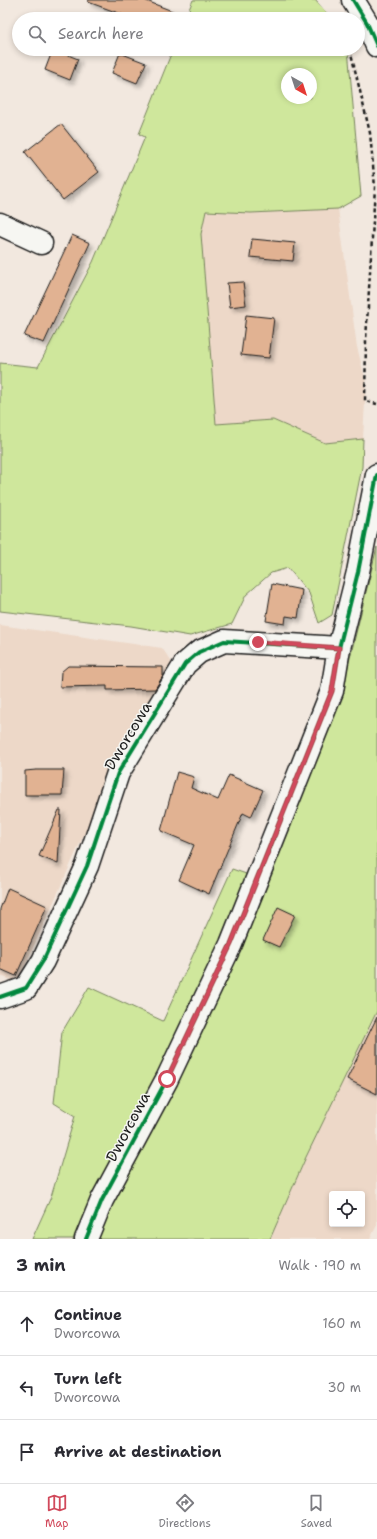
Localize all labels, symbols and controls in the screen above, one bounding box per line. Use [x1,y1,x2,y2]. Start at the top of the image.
search box [12,12,365,56]
icon: search [26,23,48,45]
text: Search here [58,24,144,44]
north arrow [281,68,317,104]
route end [249,633,267,651]
street label: Dworcowa [100,698,157,774]
route start [158,1070,176,1088]
street label: Dworcowa [101,1088,155,1165]
map controls [329,1191,365,1227]
button: locate [329,1191,365,1227]
text: 3 min [16,1254,66,1276]
text: Walk · 190 m [279,1257,361,1274]
text: Continue [54,1305,122,1325]
icon: ahead [16,1313,38,1335]
text: 160 m [323,1315,361,1332]
text: Dworcowa [54,1325,120,1342]
text: Turn left [54,1369,122,1389]
icon: left [16,1377,38,1399]
text: 30 m [327,1379,361,1396]
text: Dworcowa [54,1389,120,1406]
icon: arrive [16,1441,38,1463]
text: Arrive at destination [54,1442,222,1462]
tab: Map [45,1492,69,1531]
tab: Directions [158,1492,211,1531]
tab: Saved [301,1492,332,1531]

